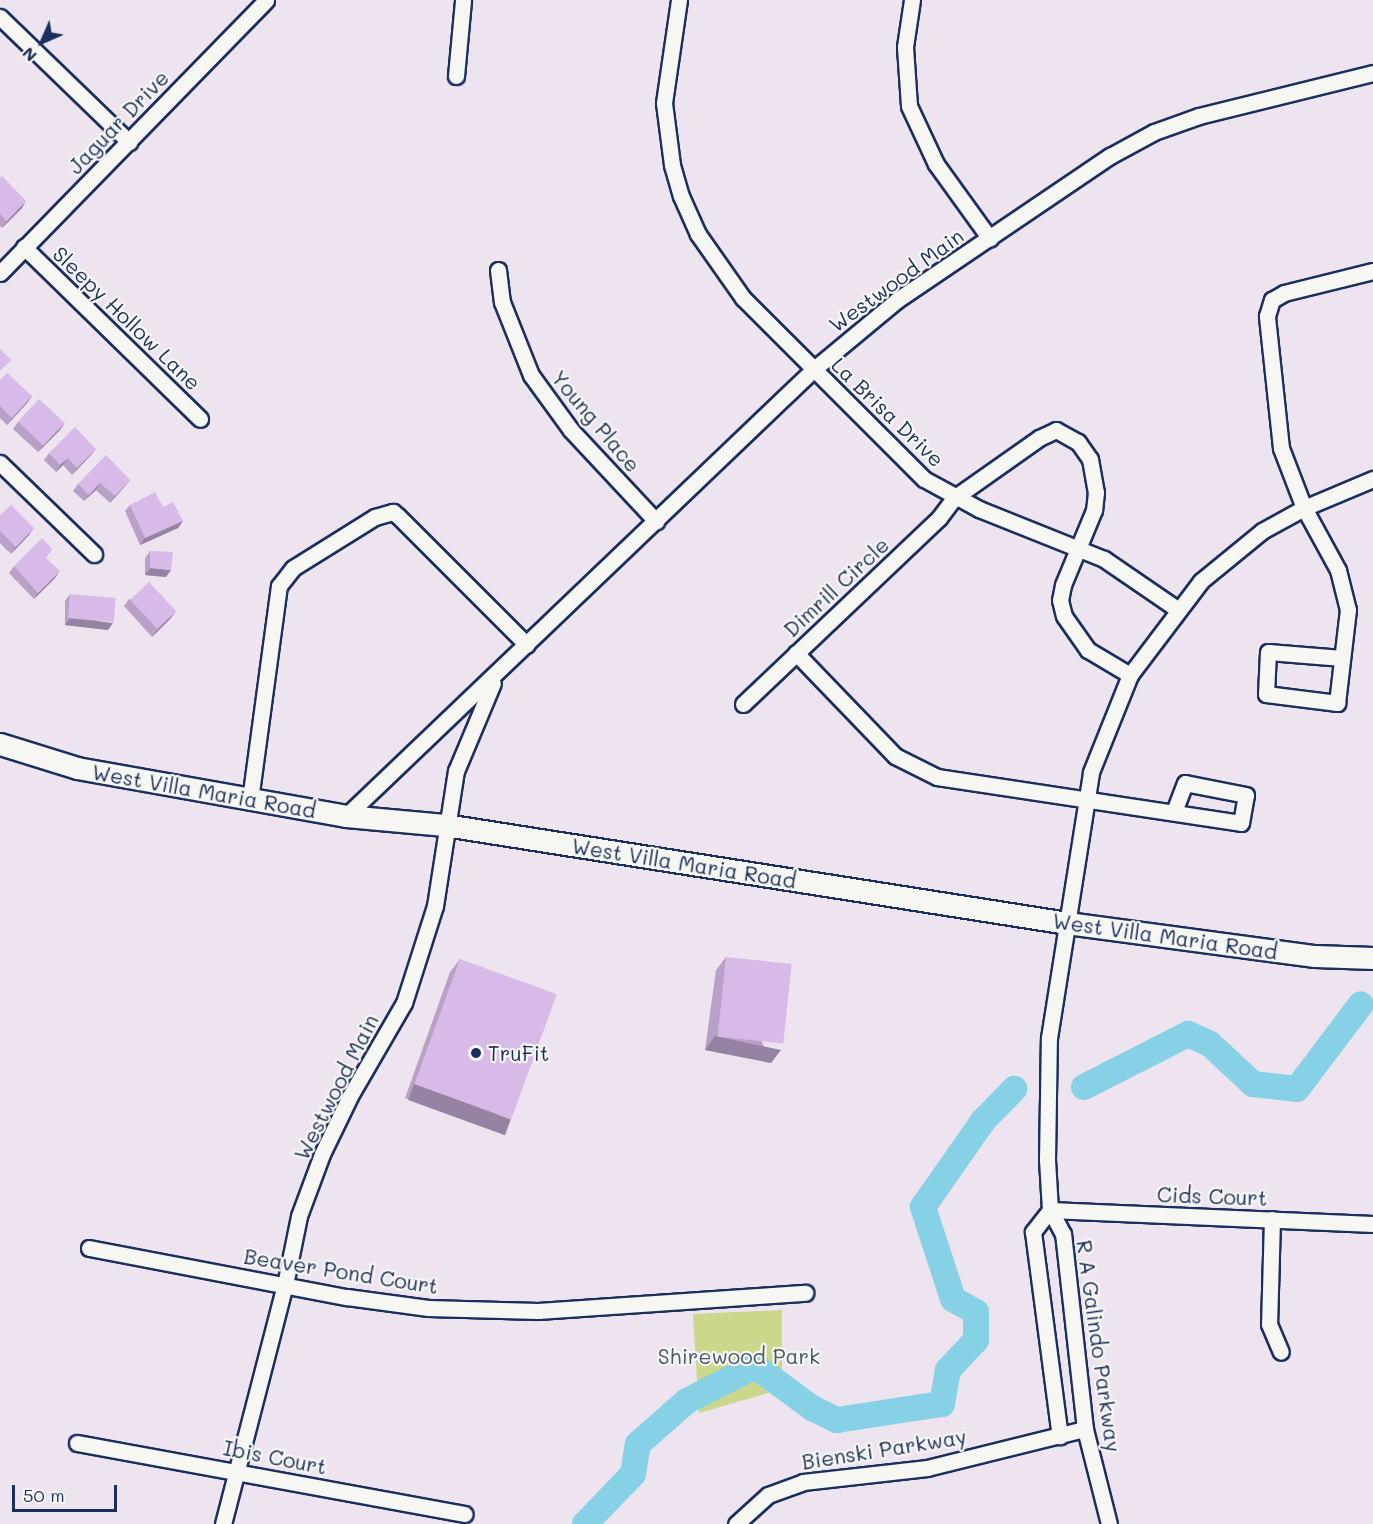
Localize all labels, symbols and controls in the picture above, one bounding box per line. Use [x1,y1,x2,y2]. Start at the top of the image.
north arrow [12,12,72,72]
text: N [17,43,41,67]
street label: Jaguar Drive [62,65,174,179]
street label: Westwood Main [824,223,968,337]
street label: Sleepy Hollow Lane [48,241,206,395]
street label: La Brisa Drive [827,352,949,472]
street label: Young Place [546,365,646,477]
street label: Dimrill Circle [778,532,894,642]
street label: West Villa Maria Road [90,759,318,823]
street label: West Villa Maria Road [570,833,798,893]
street label: West Villa Maria Road [1051,908,1279,964]
street label: Westwood Main [288,1010,384,1164]
place label: TruFit [488,1040,549,1066]
marker: TruFit [469,1046,483,1060]
street label: Cids Court [1156,1181,1268,1211]
street label: R A Galindo Parkway [1072,1238,1126,1454]
street label: Beaver Pond Court [242,1243,440,1299]
park label: Shirewood Park [658,1343,820,1369]
street label: Bienski Parkway [800,1424,968,1474]
street label: Ibis Court [221,1435,329,1479]
scale bar [15,1473,120,1511]
text: 50 m [23,1483,65,1507]

